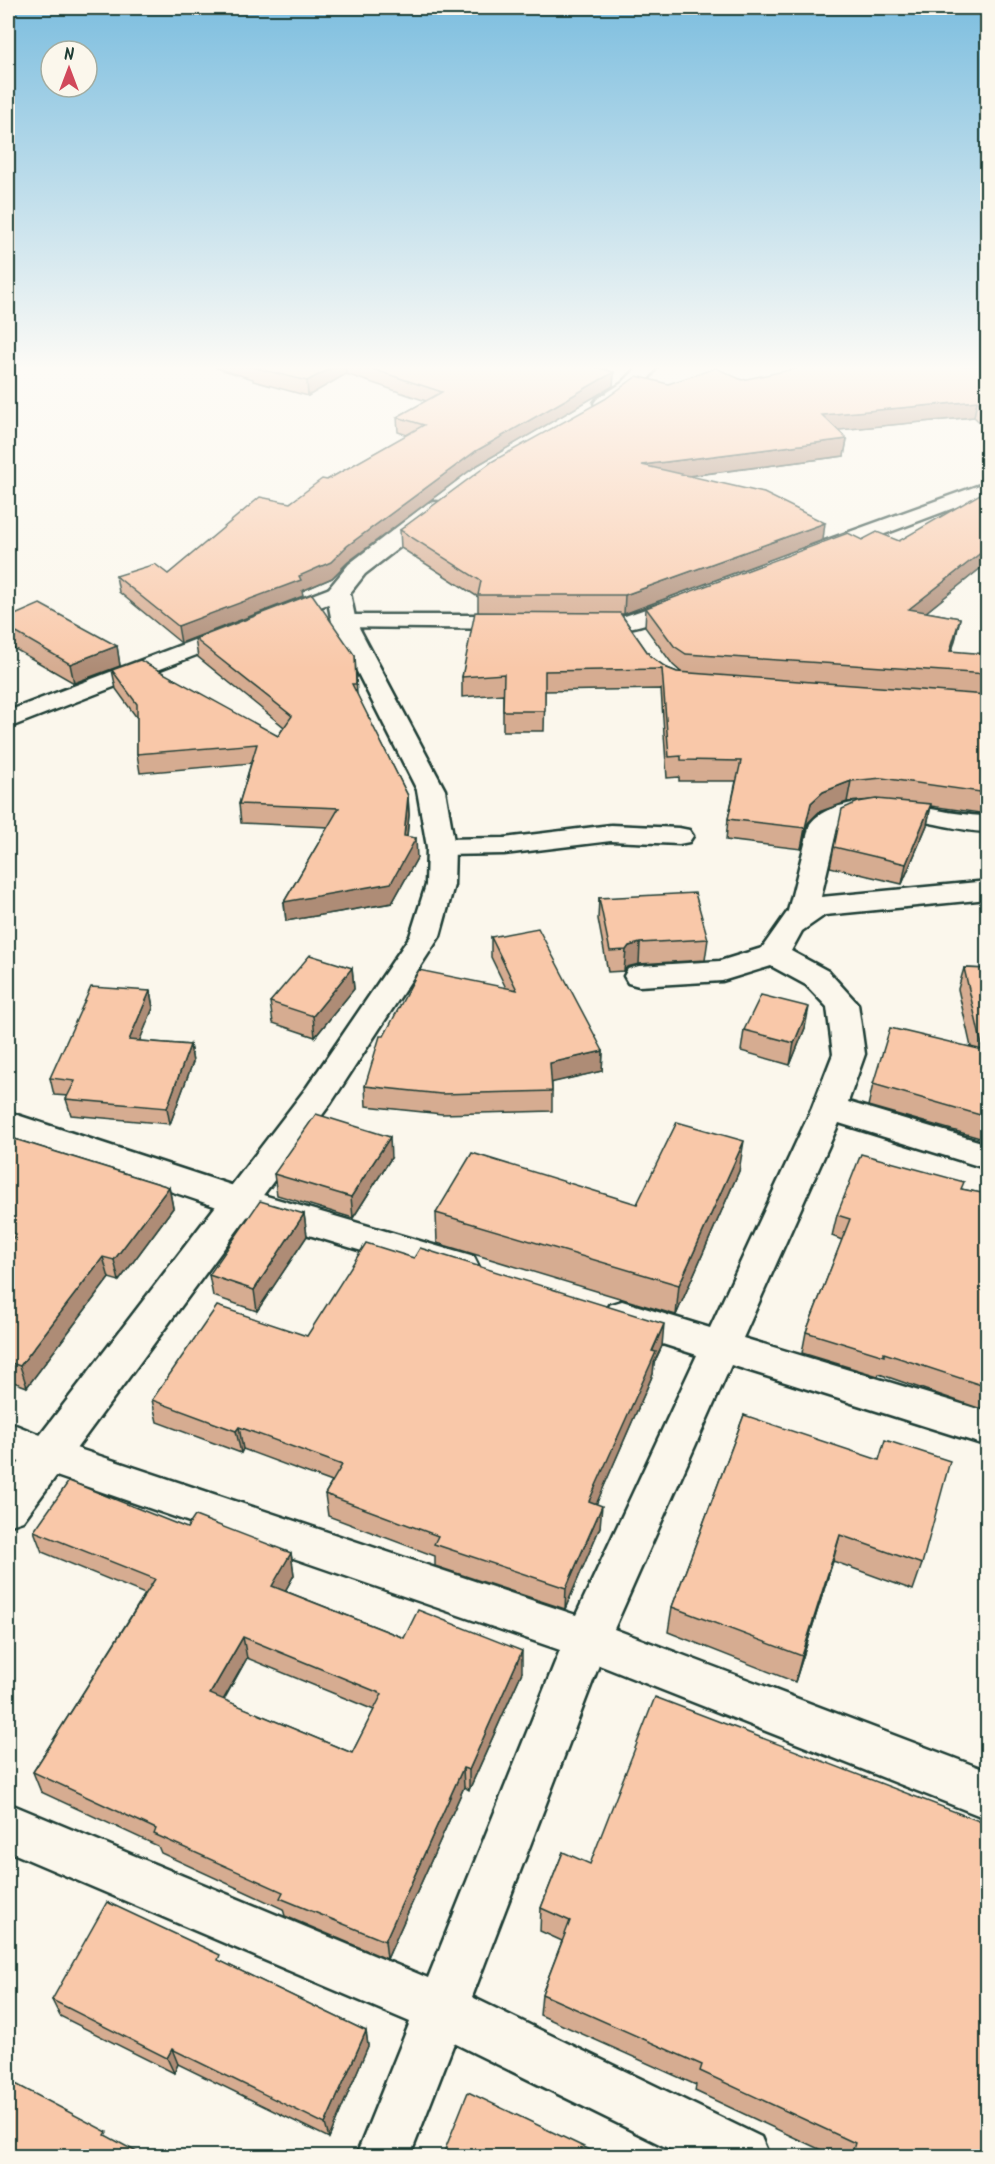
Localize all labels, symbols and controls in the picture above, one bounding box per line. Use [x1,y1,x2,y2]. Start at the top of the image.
north arrow [39,39,99,99]
text: N [64,43,74,68]

